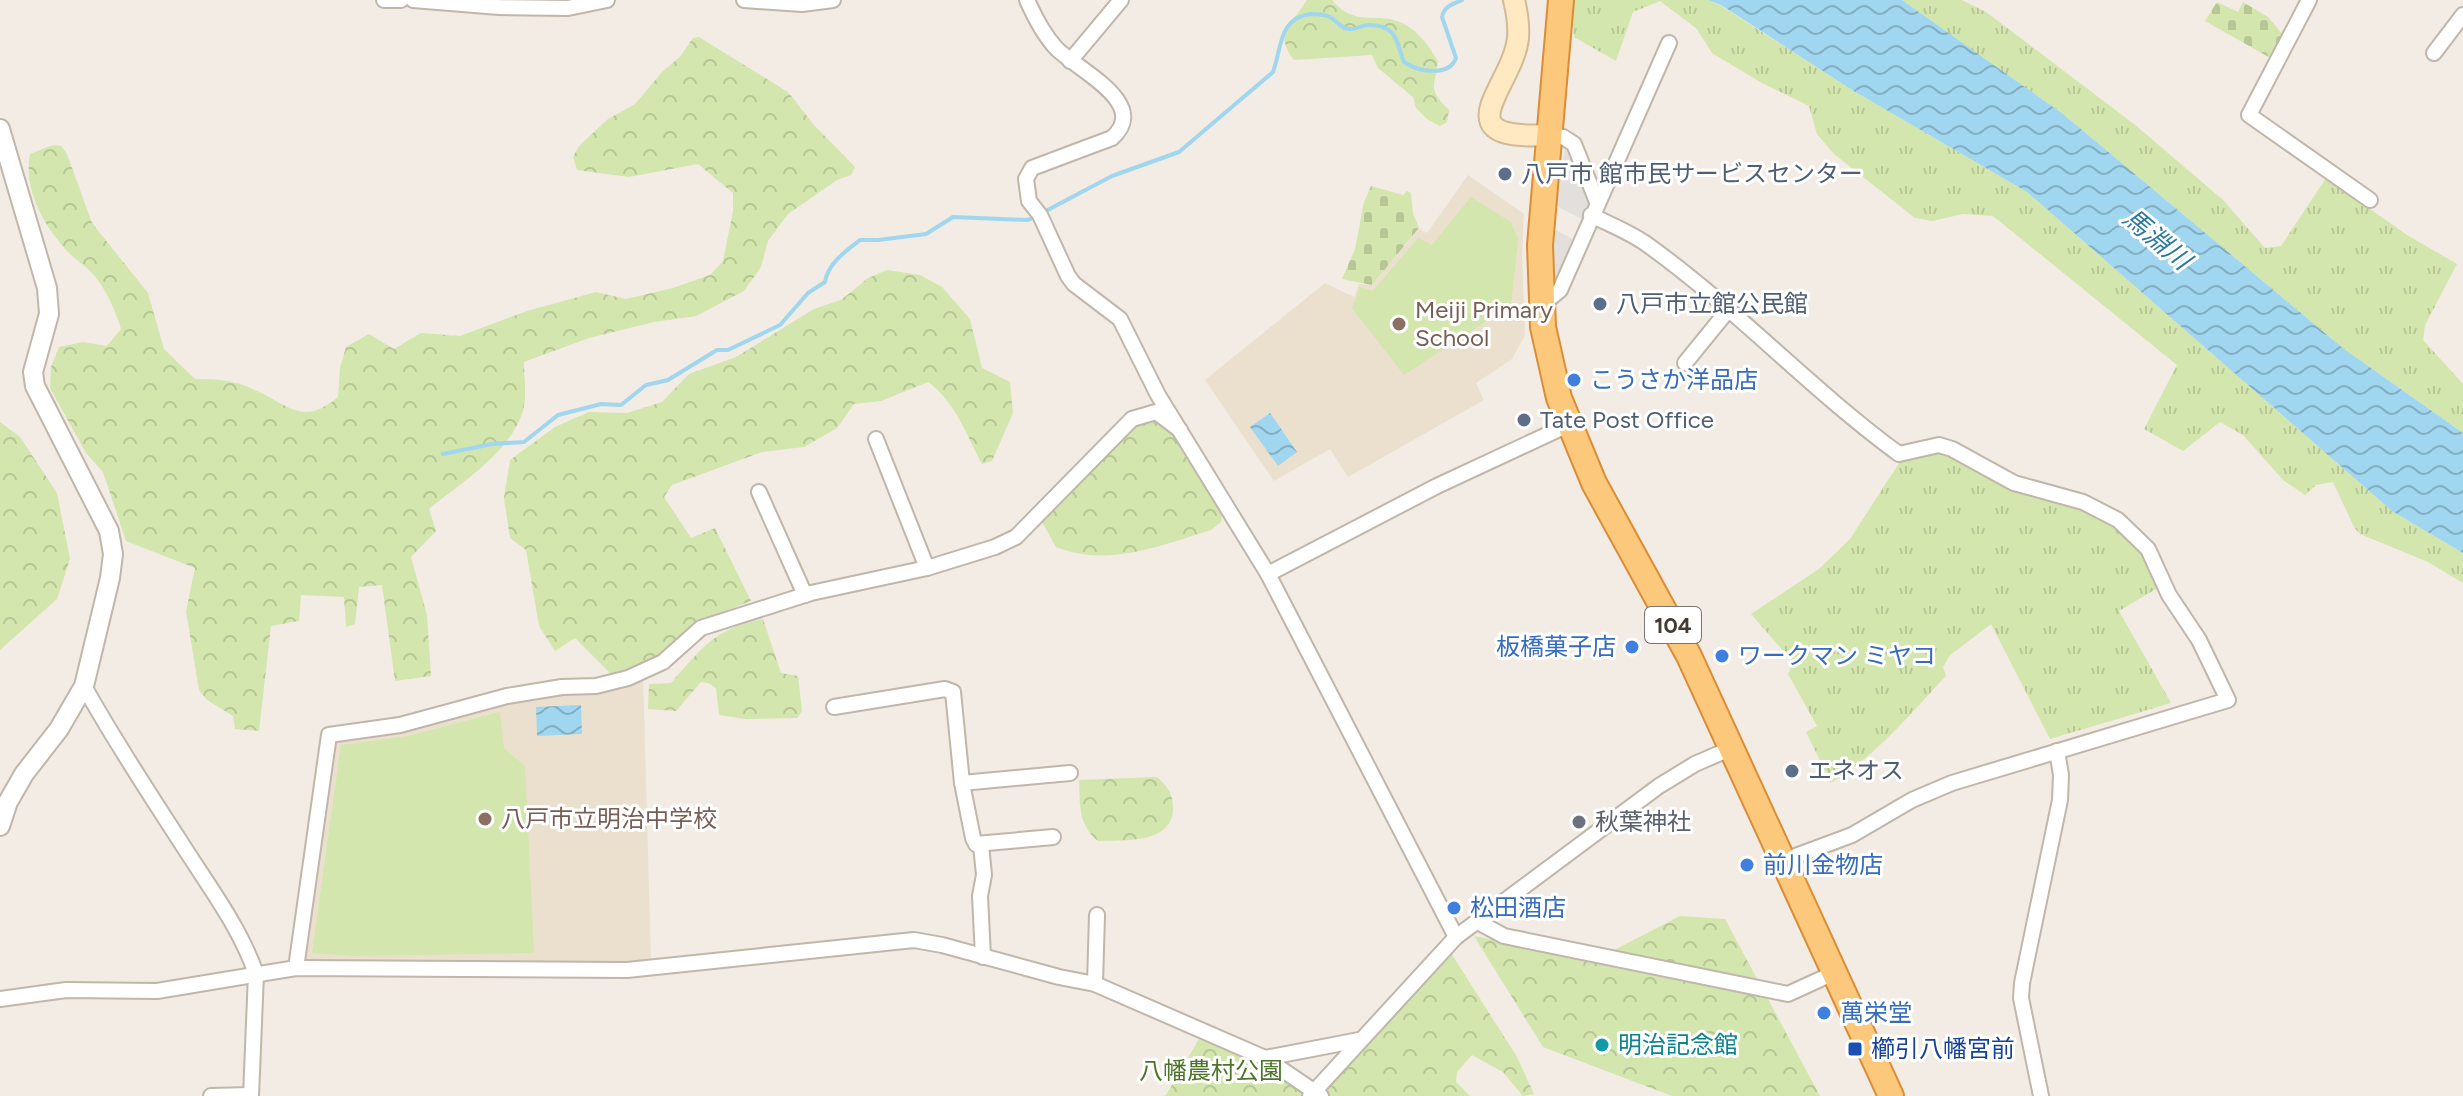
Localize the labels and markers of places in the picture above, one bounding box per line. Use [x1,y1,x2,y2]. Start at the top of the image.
place label: 八戸市 館市民サービスセンター [1521,159,1863,188]
marker: 八戸市 館市民サービスセンター [1496,165,1514,183]
place label: 八戸市立館公民館 [1616,289,1808,318]
place label: Meiji Primary School [1415,295,1553,352]
marker: 八戸市立館公民館 [1591,295,1609,313]
marker: Meiji Primary School [1390,315,1408,333]
place label: こうさか洋品店 [1590,365,1758,394]
marker: こうさか洋品店 [1565,371,1583,389]
place label: Tate Post Office [1540,405,1714,434]
marker: Tate Post Office [1515,411,1533,429]
place label: 板橋菓子店 [1496,632,1616,661]
marker: 板橋菓子店 [1623,638,1641,656]
place label: ワークマン ミヤコ [1738,641,1936,670]
marker: ワークマン ミヤコ [1713,647,1731,665]
place label: エネオス [1808,756,1904,785]
marker: エネオス [1783,762,1801,780]
place label: 八戸市立明治中学校 [501,804,717,833]
place label: 秋葉神社 [1595,807,1691,836]
marker: 八戸市立明治中学校 [476,810,494,828]
marker: 秋葉神社 [1570,813,1588,831]
place label: 前川金物店 [1763,850,1883,879]
marker: 前川金物店 [1738,856,1756,874]
place label: 松田酒店 [1470,893,1566,922]
marker: 松田酒店 [1445,899,1463,917]
place label: 萬栄堂 [1840,998,1912,1027]
marker: 萬栄堂 [1815,1004,1833,1022]
place label: 明治記念館 [1618,1030,1738,1059]
place label: 櫛引八幡宮前 [1871,1034,2015,1063]
marker: 明治記念館 [1593,1036,1611,1054]
marker: 櫛引八幡宮前 [1846,1040,1864,1058]

